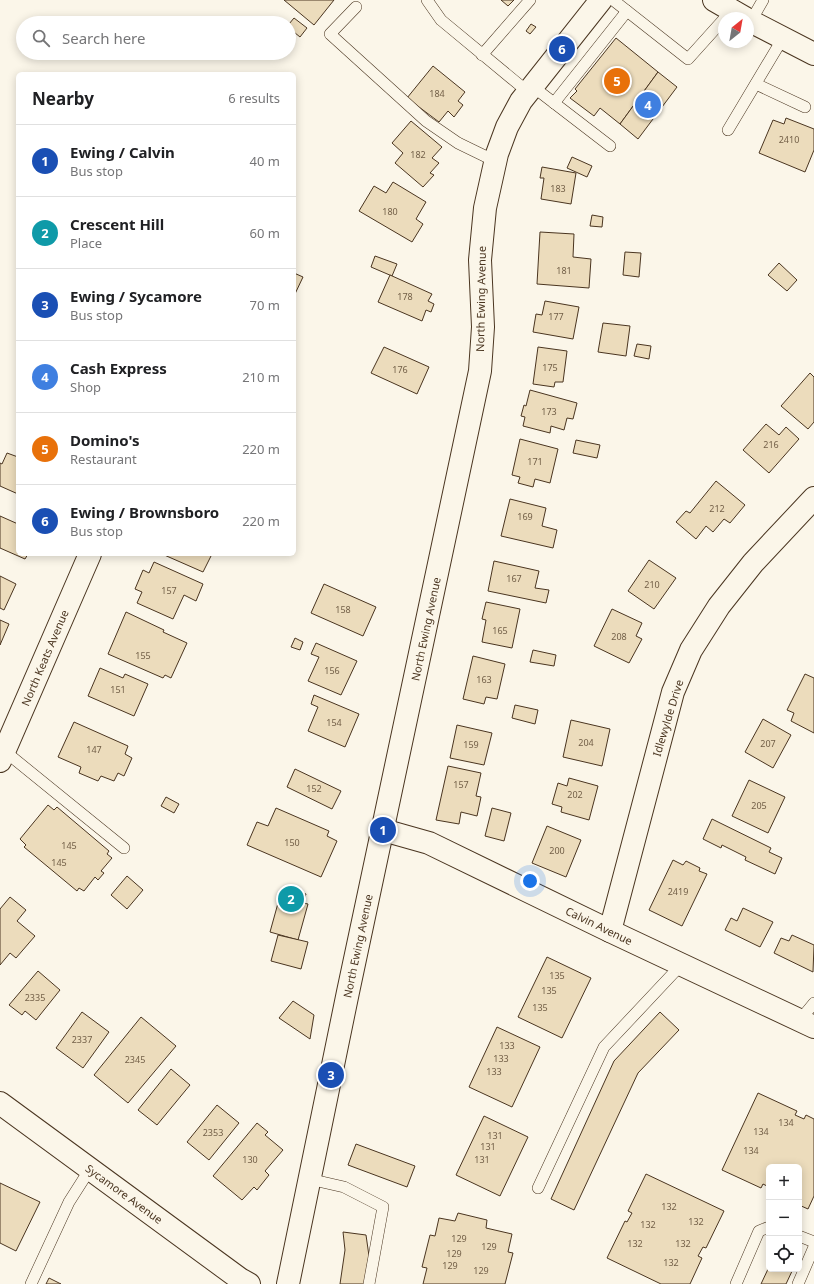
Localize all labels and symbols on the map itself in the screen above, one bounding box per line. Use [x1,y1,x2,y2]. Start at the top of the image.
north arrow [718,12,754,48]
pin: 6 [549,34,575,64]
pin: 5 [604,66,630,96]
house number: 184 [429,87,445,100]
pin: 4 [635,90,661,120]
house number: 2410 [779,133,799,146]
house number: 182 [410,148,426,161]
house number: 183 [550,182,566,195]
house number: 180 [382,205,398,218]
street label: North Ewing Avenue [472,246,489,352]
house number: 181 [556,264,572,277]
house number: 178 [397,290,413,303]
house number: 177 [548,310,564,323]
house number: 175 [542,361,558,374]
house number: 176 [392,363,408,376]
house number: 173 [541,405,557,418]
house number: 216 [763,438,779,451]
house number: 171 [527,455,543,468]
house number: 212 [709,502,725,515]
house number: 169 [517,510,533,523]
house number: 167 [506,572,522,585]
street label: North Ewing Avenue [407,576,444,682]
house number: 210 [644,578,660,591]
house number: 157 [161,584,177,597]
house number: 158 [335,603,351,616]
street label: North Keats Avenue [17,607,72,708]
house number: 165 [492,624,508,637]
house number: 208 [611,630,627,643]
house number: 155 [135,649,151,662]
house number: 156 [324,664,340,677]
house number: 163 [476,673,492,686]
street label: Idlewylde Drive [649,678,686,758]
house number: 151 [110,683,126,696]
house number: 154 [326,716,342,729]
house number: 204 [578,736,594,749]
house number: 207 [760,737,776,750]
house number: 159 [463,738,479,751]
house number: 147 [86,743,102,756]
house number: 157 [453,778,469,791]
house number: 152 [306,782,322,795]
house number: 202 [567,788,583,801]
house number: 205 [751,799,767,812]
pin: 1 [370,815,396,845]
house number: 150 [284,836,300,849]
house number: 145 [61,839,77,852]
house number: 200 [549,844,565,857]
house number: 145 [51,856,67,869]
your location [520,871,540,891]
pin: 2 [278,884,304,914]
house number: 2419 [668,885,688,898]
street label: North Ewing Avenue [339,893,376,999]
street label: Calvin Avenue [563,903,635,948]
house number: 135 [549,969,565,982]
house number: 135 [541,984,557,997]
house number: 2335 [25,991,45,1004]
house number: 135 [532,1001,548,1014]
house number: 2337 [72,1033,92,1046]
house number: 133 [499,1039,515,1052]
house number: 133 [493,1052,509,1065]
house number: 2345 [125,1053,145,1066]
pin: 3 [318,1060,344,1090]
house number: 133 [486,1065,502,1078]
house number: 134 [778,1116,794,1129]
house number: 134 [753,1125,769,1138]
house number: 2353 [203,1126,223,1139]
house number: 131 [487,1129,503,1142]
house number: 131 [480,1140,496,1153]
house number: 134 [743,1144,759,1157]
house number: 130 [242,1153,258,1166]
house number: 131 [474,1153,490,1166]
street label: Sycamore Avenue [83,1160,166,1227]
house number: 132 [661,1200,677,1213]
house number: 132 [688,1215,704,1228]
house number: 132 [640,1218,656,1231]
house number: 129 [451,1232,467,1245]
house number: 132 [627,1237,643,1250]
house number: 132 [675,1237,691,1250]
house number: 129 [481,1240,497,1253]
house number: 129 [446,1247,462,1260]
house number: 132 [663,1256,679,1269]
house number: 129 [442,1259,458,1272]
house number: 129 [473,1264,489,1277]

